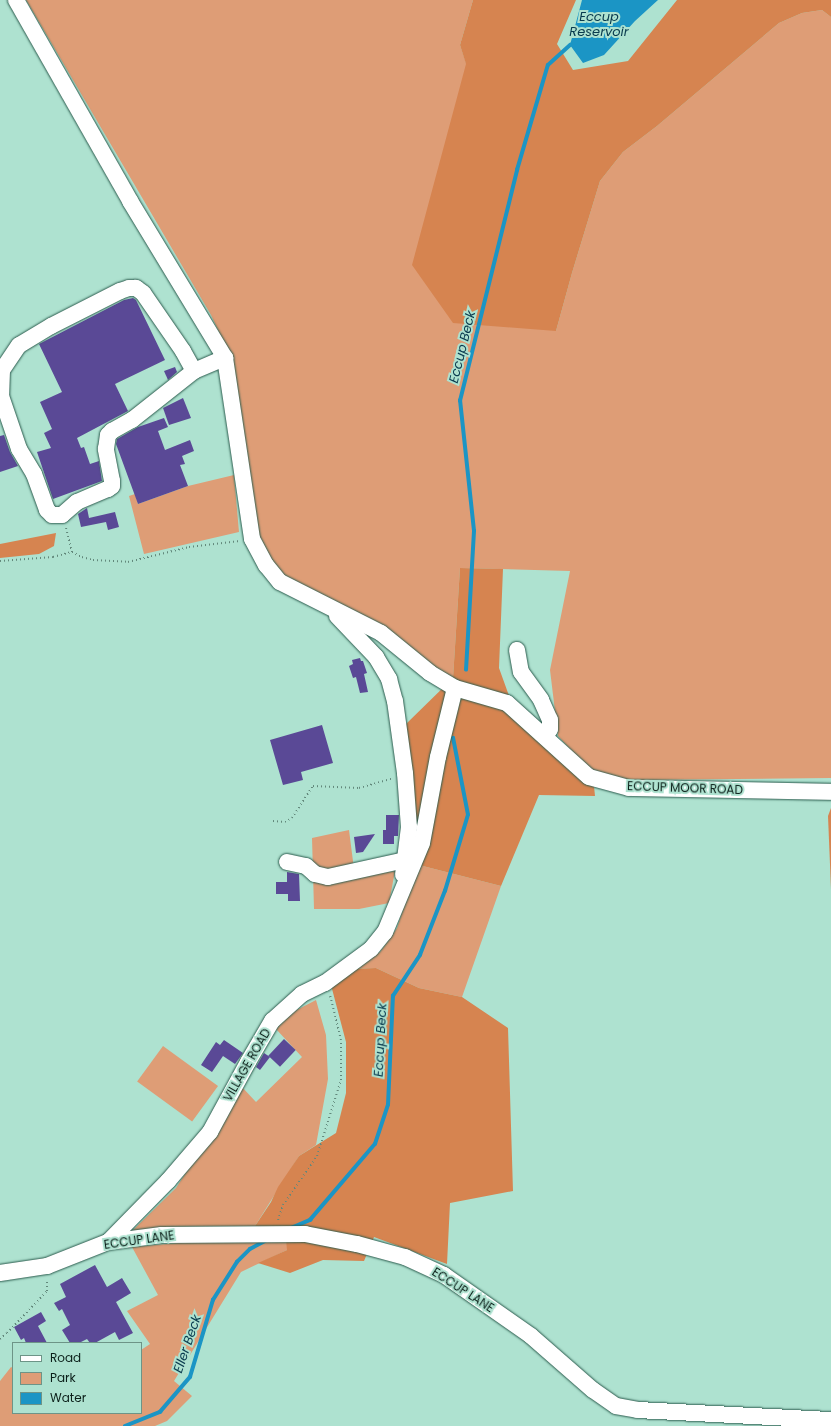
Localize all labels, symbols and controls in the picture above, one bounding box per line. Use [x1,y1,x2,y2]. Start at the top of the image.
water label: Eccup Reservoir [569,10,629,41]
water label: Eccup Beck [446,309,480,385]
street label: ECCUP MOOR ROAD [627,779,743,797]
water label: Eccup Beck [371,1003,391,1077]
street label: VILLAGE ROAD [220,1026,274,1104]
street label: ECCUP LANE [103,1228,175,1252]
street label: ECCUP LANE [429,1265,497,1315]
water label: Eller Beck [171,1313,205,1375]
legend [12,1342,142,1414]
text: Road [50,1349,81,1366]
text: Park [50,1369,76,1386]
text: Water [50,1389,86,1406]

